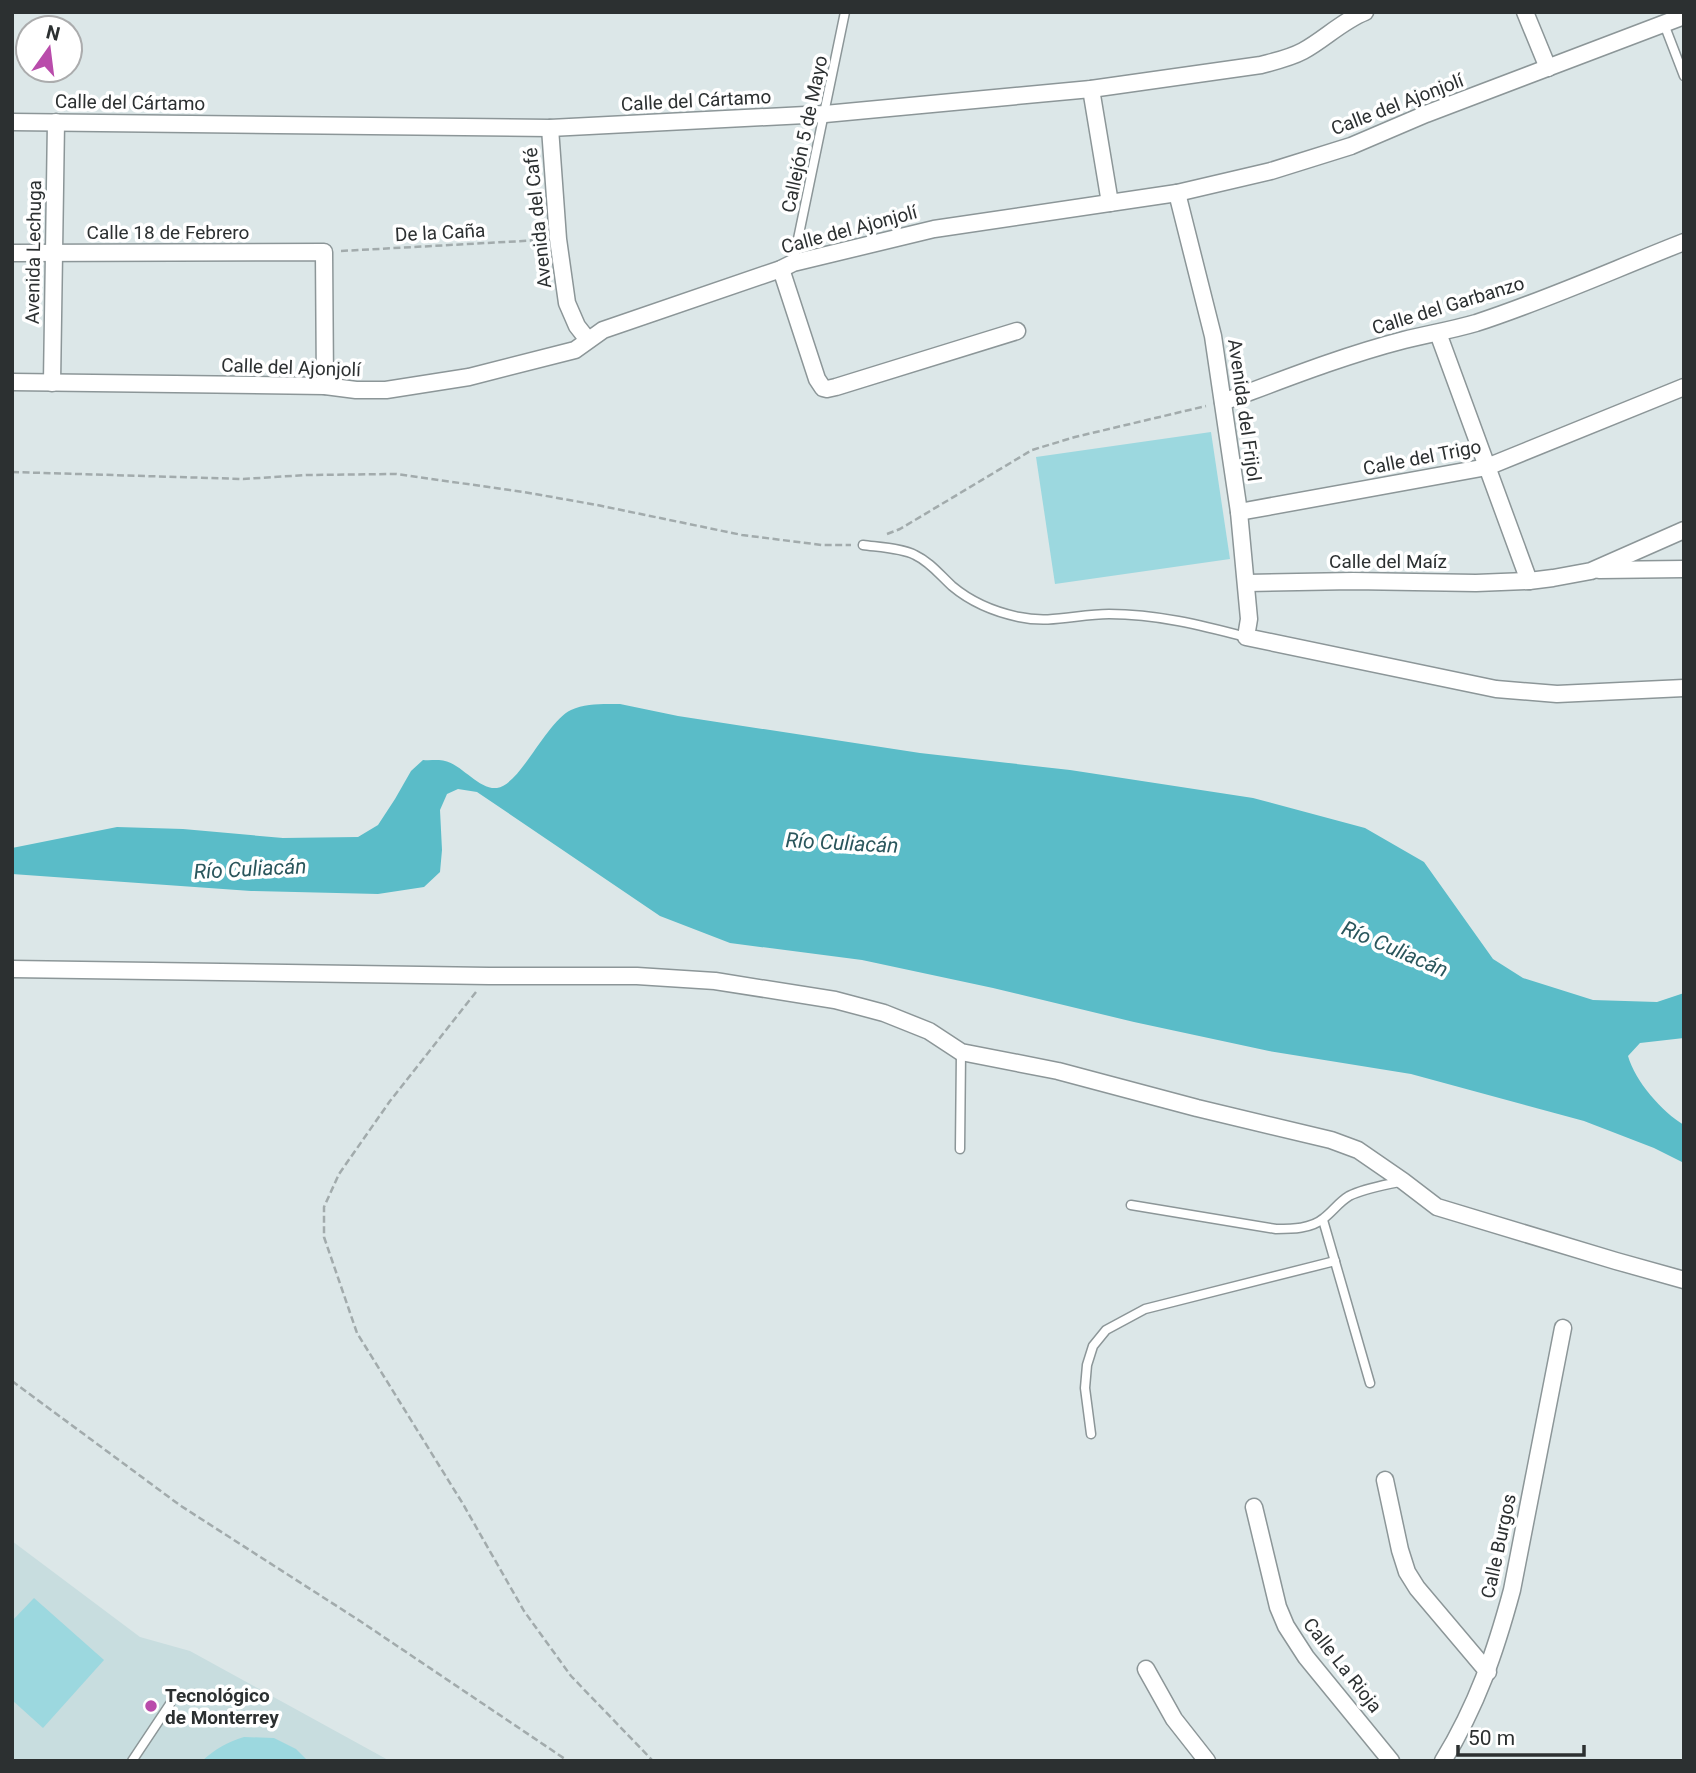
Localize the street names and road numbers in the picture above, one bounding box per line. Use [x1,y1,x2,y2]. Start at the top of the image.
street label: Callejón 5 de Mayo [777,53,832,215]
street label: Calle del Ajonjolí [1328,68,1468,140]
street label: Calle del Cártamo [620,85,772,116]
street label: Calle del Cártamo [55,90,205,115]
street label: Avenida del Café [519,147,556,289]
street label: Avenida Lechuga [21,180,46,324]
street label: Calle del Ajonjolí [779,200,921,259]
street label: De la Caña [394,219,486,246]
street label: Calle 18 de Febrero [87,221,249,244]
street label: Calle del Garbanzo [1369,271,1527,340]
street label: Avenida del Frijol [1223,337,1266,483]
street label: Calle del Ajonjolí [221,354,363,381]
street label: Calle del Trigo [1361,435,1483,480]
street label: Calle del Maíz [1329,550,1447,573]
street label: Calle Burgos [1476,1492,1521,1601]
street label: Calle La Rioja [1298,1613,1387,1717]

